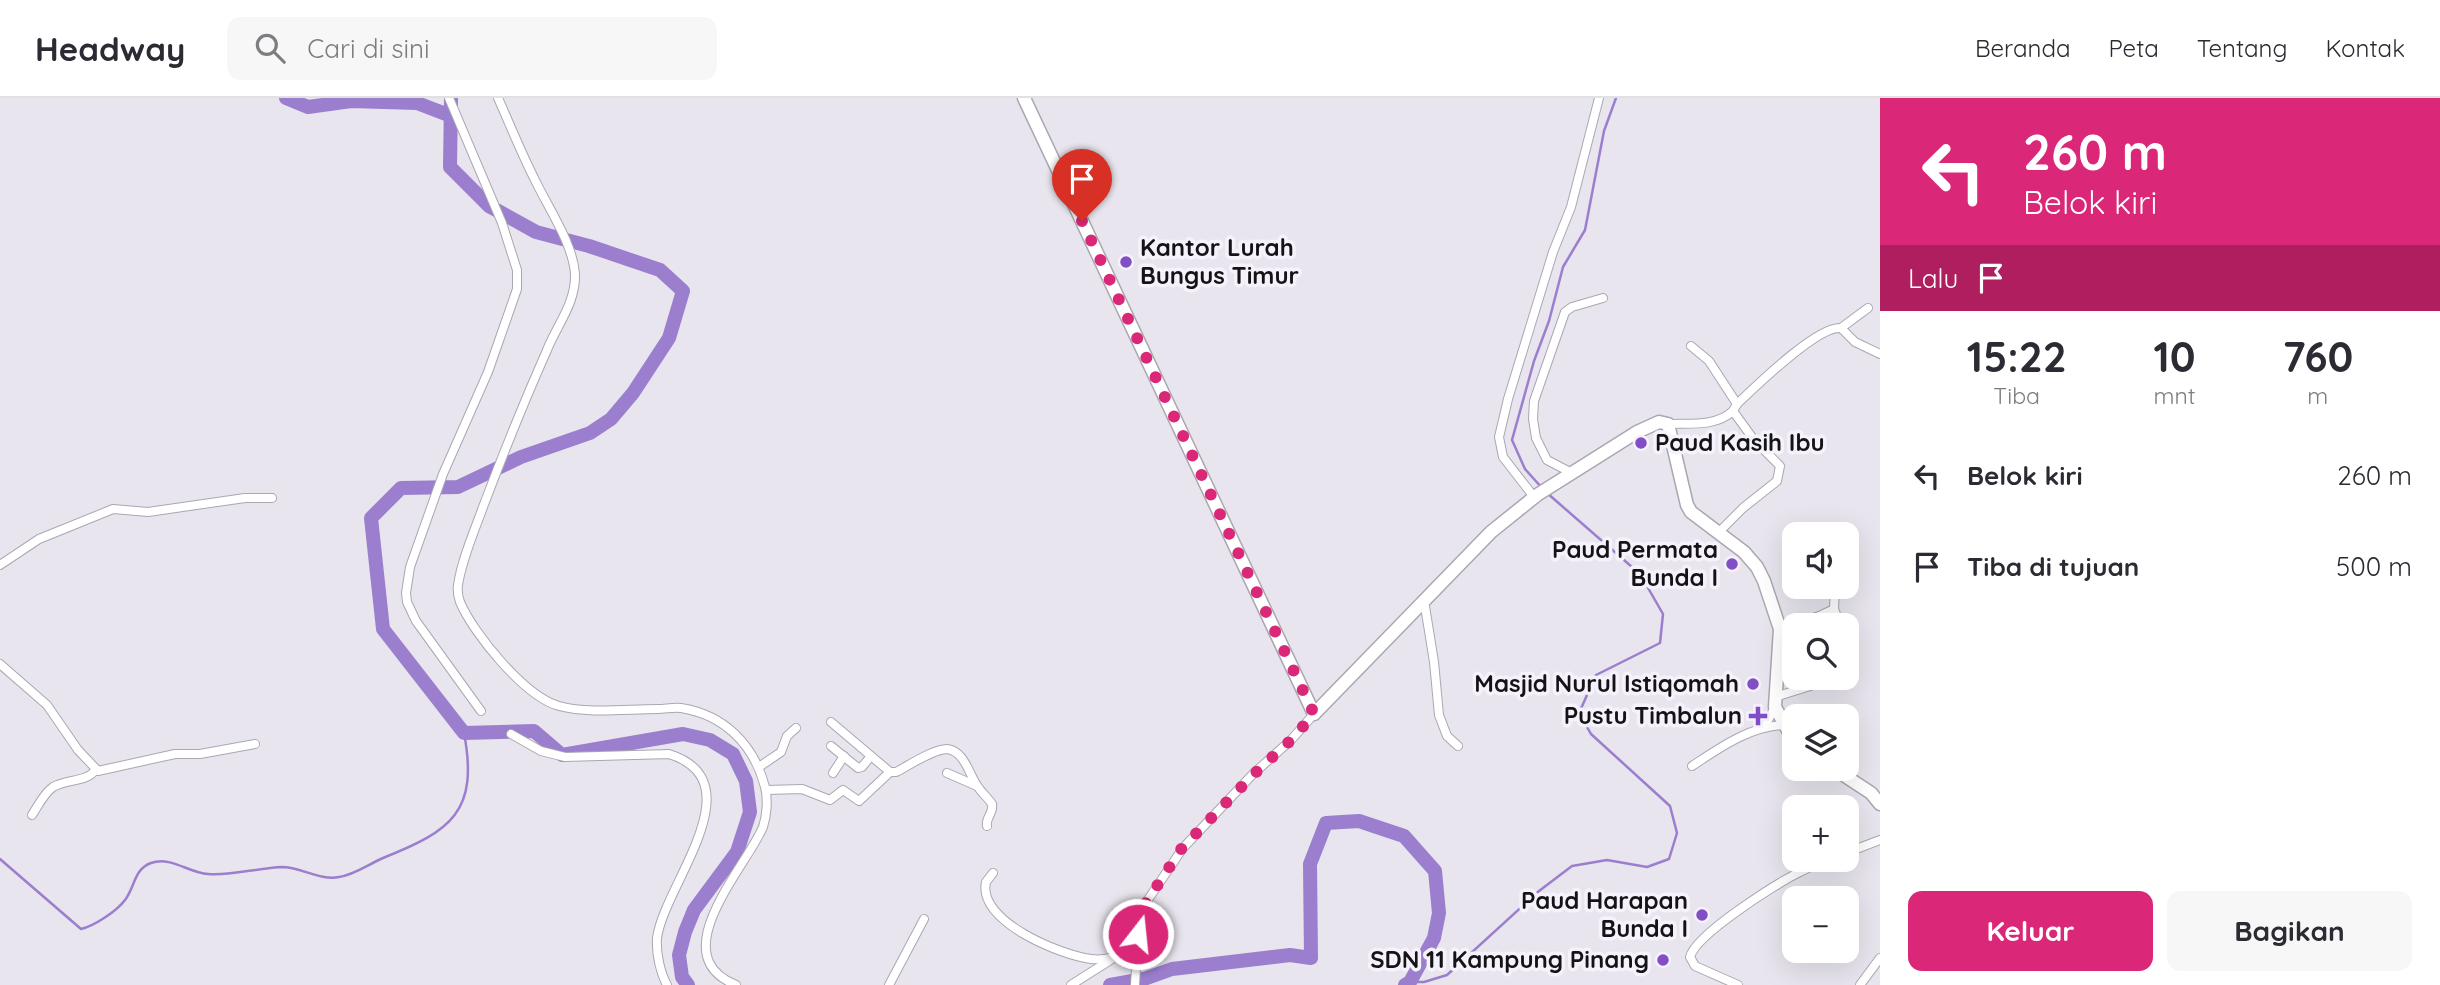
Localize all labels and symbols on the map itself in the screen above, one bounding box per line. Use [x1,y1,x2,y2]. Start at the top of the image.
pin [1052,149,1112,221]
place label: Kantor Lurah Bungus Timur [1140,232,1299,290]
marker: Kantor Lurah Bungus Timur [1118,254,1134,270]
place label: Paud Kasih Ibu [1655,427,1825,457]
marker: Paud Kasih Ibu [1633,435,1649,451]
place label: Paud Permata Bunda I [1552,534,1718,592]
marker: Paud Permata Bunda I [1724,556,1740,572]
place label: Masjid Nurul Istiqomah [1474,668,1739,698]
marker: Masjid Nurul Istiqomah [1745,676,1761,692]
place label: Pustu Timbalun [1564,700,1742,730]
marker: Pustu Timbalun [1748,706,1768,726]
place label: Paud Harapan Bunda I [1521,885,1688,943]
position arrow [1101,897,1175,971]
marker: Paud Harapan Bunda I [1694,907,1710,923]
place label: SDN 11 Kampung Pinang [1370,944,1649,974]
marker: SDN 11 Kampung Pinang [1655,952,1671,968]

